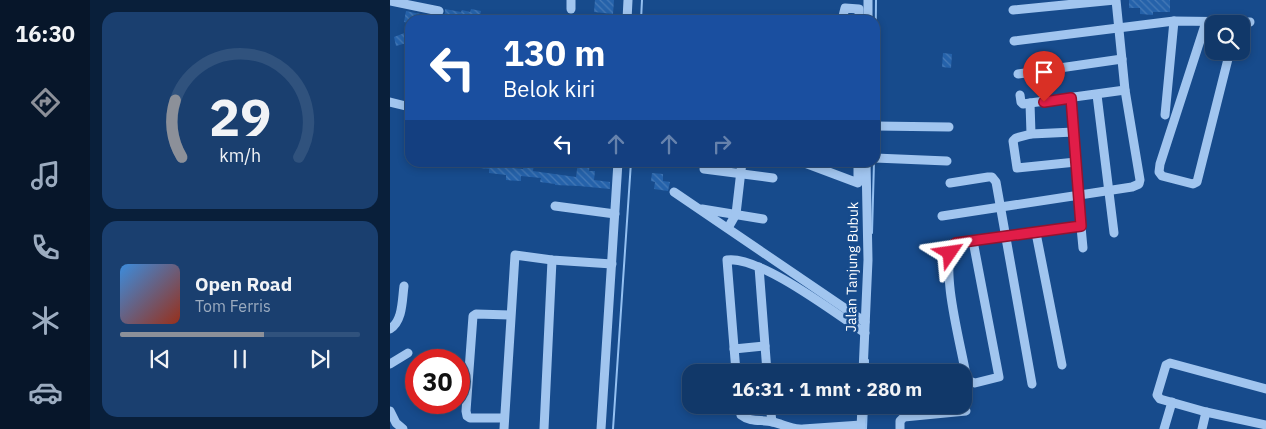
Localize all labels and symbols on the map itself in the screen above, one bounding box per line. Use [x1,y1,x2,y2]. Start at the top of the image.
pin [1023,51,1065,102]
street label: Jalan Tanjung Bubuk [842,201,862,332]
position arrow [923,226,975,278]
speed limit sign: 30 [405,349,470,414]

